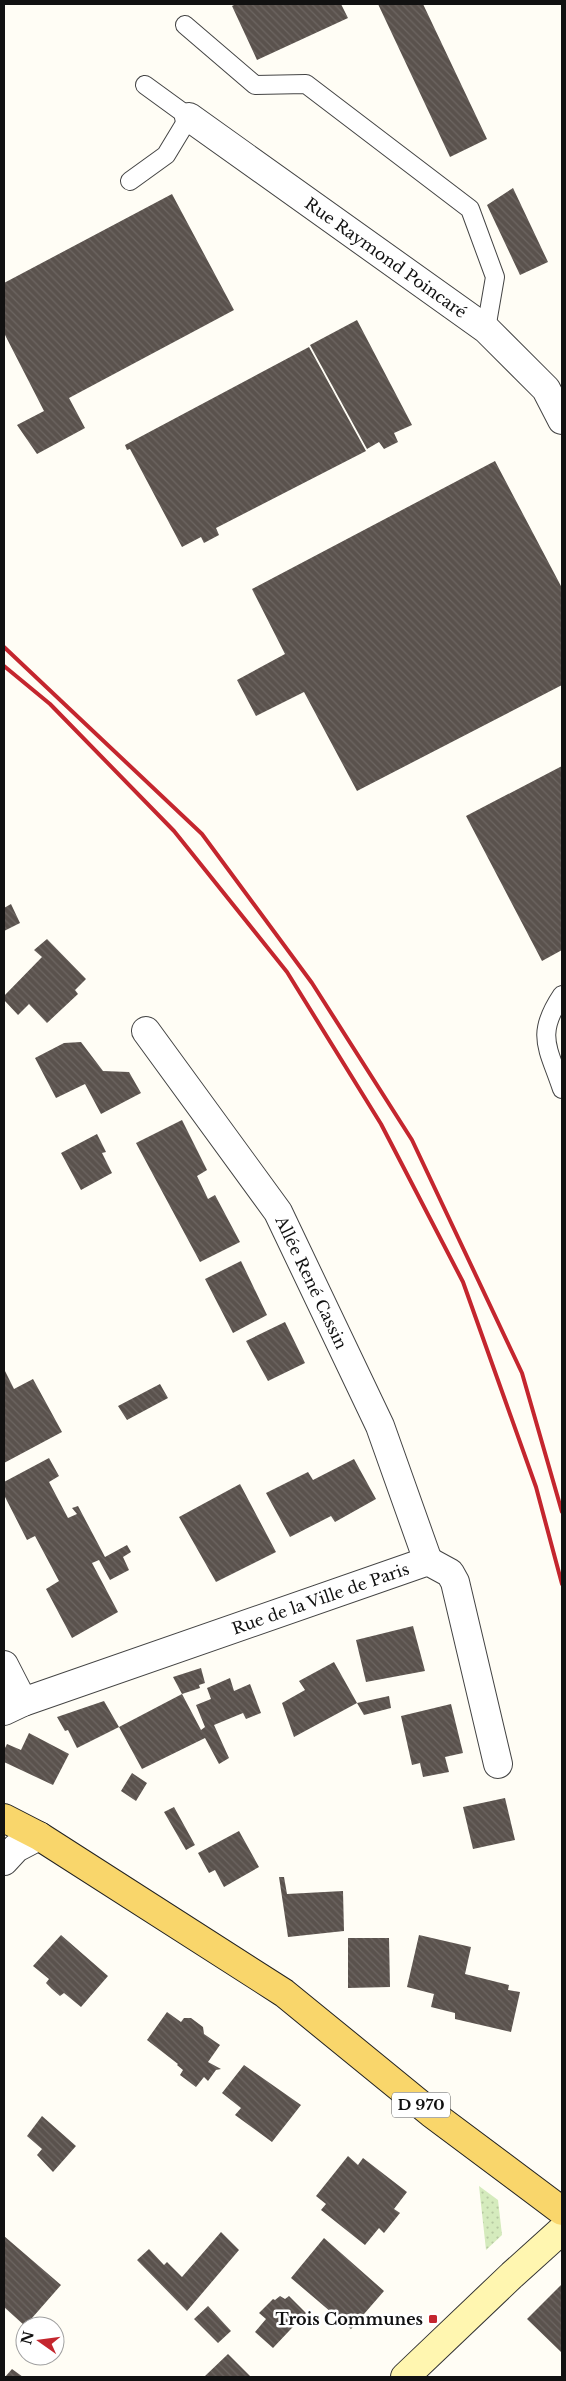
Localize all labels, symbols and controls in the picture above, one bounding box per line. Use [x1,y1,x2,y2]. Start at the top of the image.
street label: Rue Raymond Poincaré [301,193,471,322]
street label: Allée René Cassin [271,1212,352,1352]
street label: Rue de la Ville de Paris [229,1558,412,1638]
road number: D 970 [392,2092,450,2118]
place label: Trois Communes [275,2309,423,2329]
marker: Trois Communes [427,2313,439,2325]
north arrow [15,2316,65,2366]
text: N [17,2329,38,2346]

